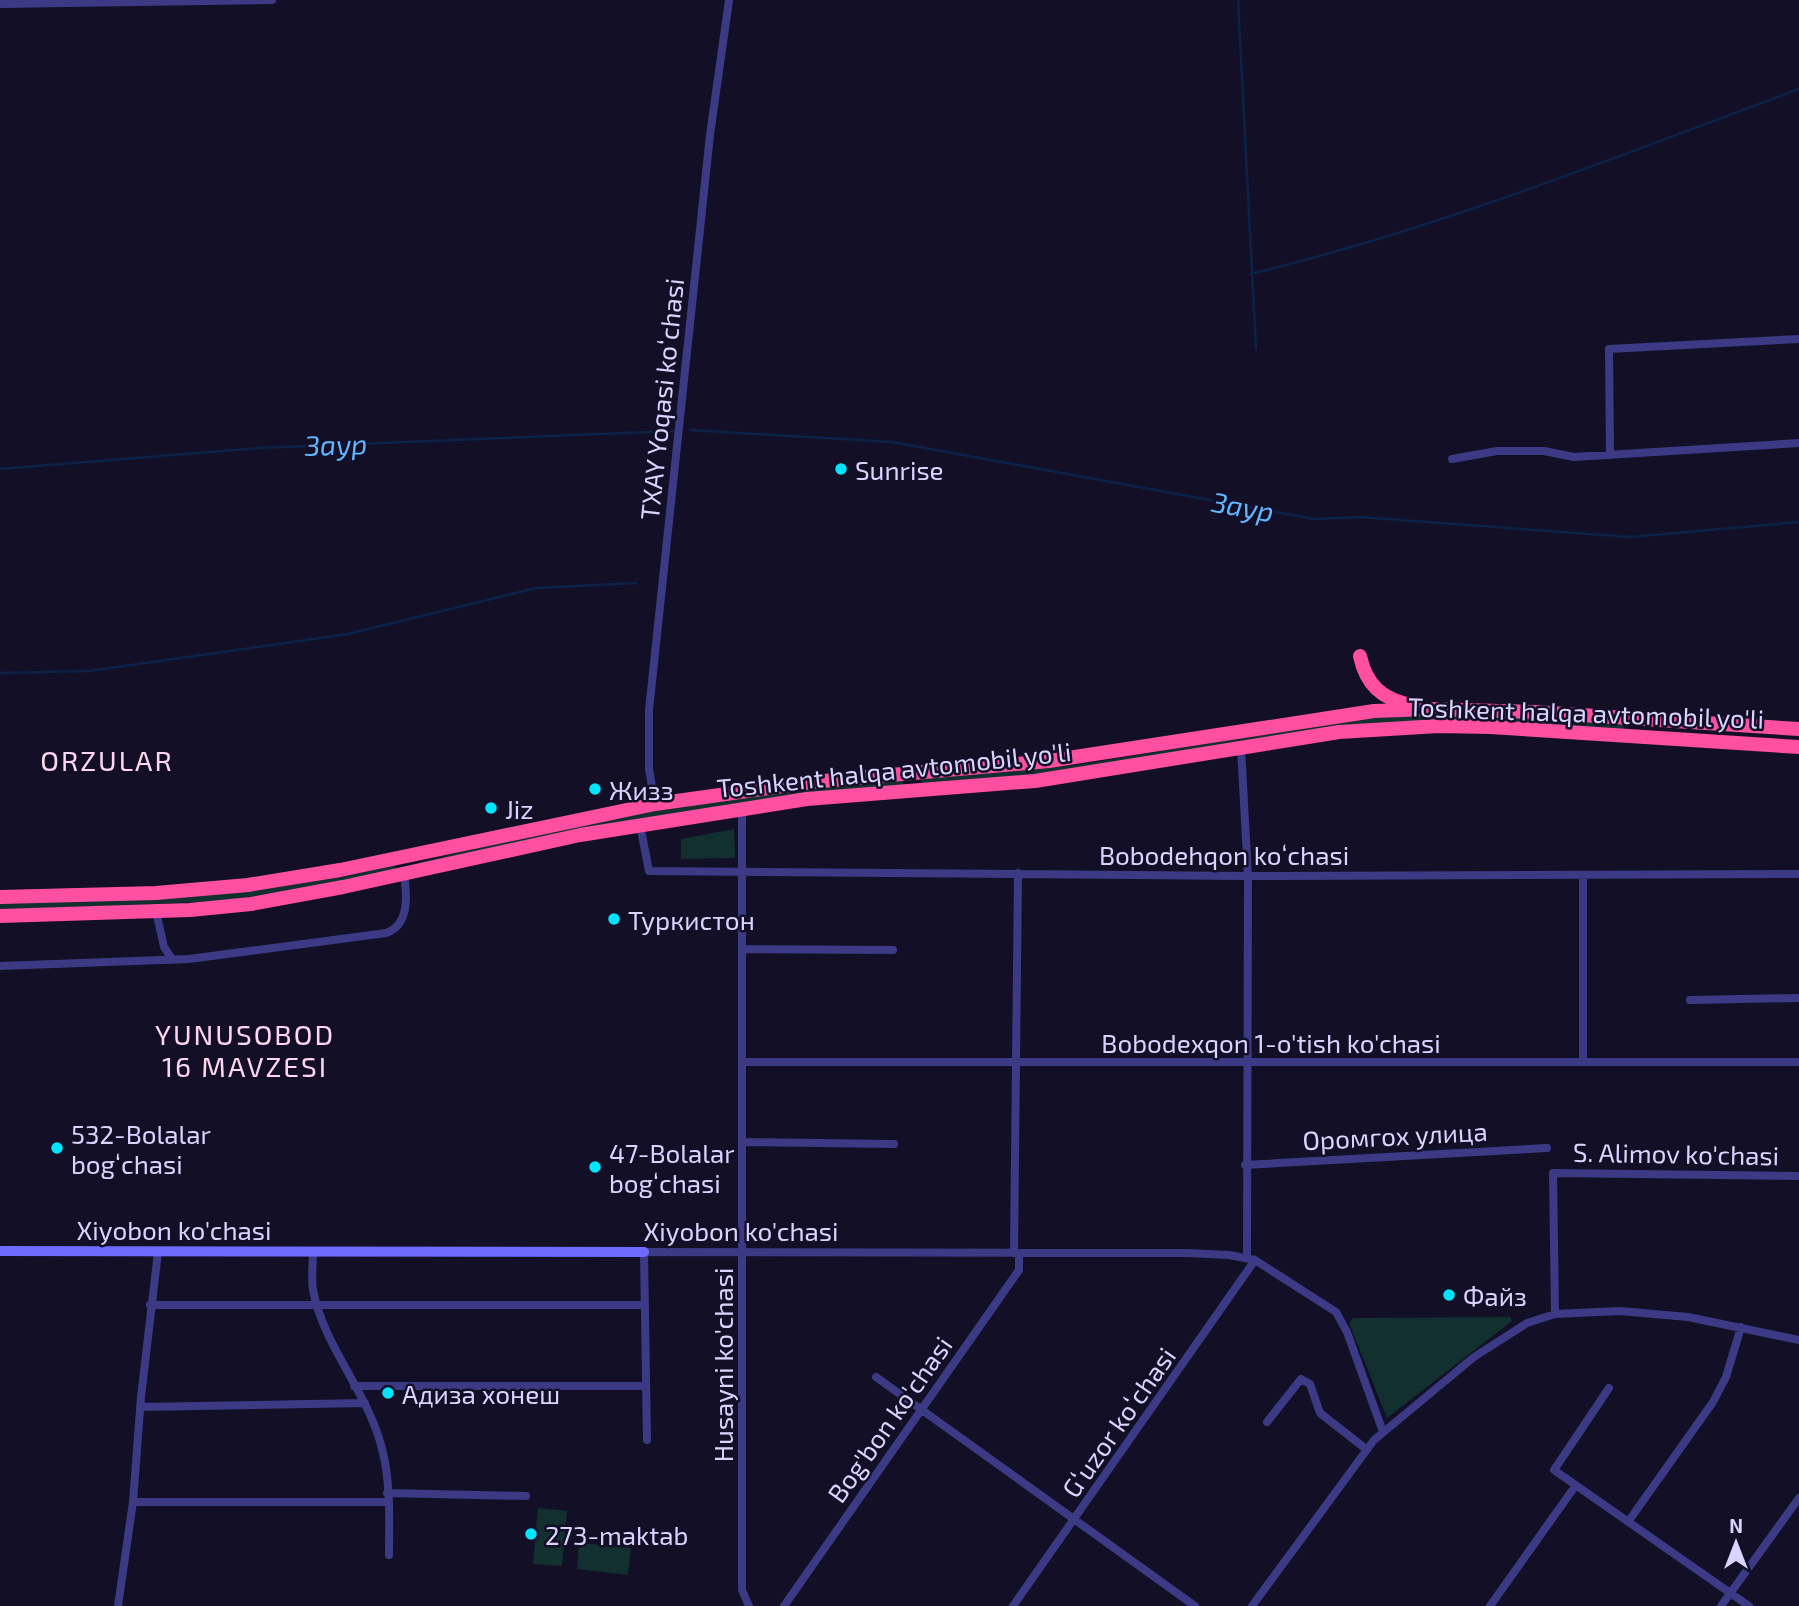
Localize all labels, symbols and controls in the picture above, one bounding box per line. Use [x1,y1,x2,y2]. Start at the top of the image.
street label: TXAY Yoqasi koʻchasi [633,277,689,521]
water label: Заур [303,426,368,462]
place label: Sunrise [855,454,944,485]
marker: Sunrise [833,461,849,477]
water label: Заур [1208,484,1277,528]
street label: Toshkent halqa avtomobil yo'li [1407,690,1765,734]
street label: Toshkent halqa avtomobil yo'li [715,735,1073,803]
district label: ORZULAR [40,743,174,777]
place label: Жизз [609,774,674,805]
marker: Жизз [587,781,603,797]
place label: Jiz [505,793,534,824]
marker: Jiz [483,800,499,816]
street label: Bobodehqon koʻchasi [1099,839,1349,870]
place label: Туркистон [628,904,755,936]
marker: Туркистон [606,911,622,927]
district label: YUNUSOBOD 16 MAVZESI [155,1017,335,1083]
street label: Bobodexqon 1-o'tish ko'chasi [1101,1027,1441,1058]
street label: Оромгох улица [1302,1115,1488,1156]
place label: 532-Bolalar bogʻchasi [71,1118,211,1179]
street label: S. Alimov ko'chasi [1573,1136,1779,1170]
place label: 47-Bolalar bogʻchasi [609,1137,735,1198]
marker: 532-Bolalar bogʻchasi [49,1140,65,1156]
marker: 47-Bolalar bogʻchasi [587,1159,603,1175]
street label: Xiyobon ko'chasi [76,1214,272,1245]
street label: Xiyobon ko'chasi [643,1215,839,1246]
street label: Husayni ko'chasi [707,1268,738,1462]
place label: Файз [1463,1280,1527,1311]
marker: Файз [1441,1287,1457,1303]
street label: Bog'bon ko'chasi [820,1330,958,1508]
street label: Gʻuzor koʻchasi [1055,1341,1181,1503]
place label: Адиза хонеш [402,1378,560,1409]
marker: Адиза хонеш [380,1385,396,1401]
north arrow [1701,1508,1771,1578]
text: N [1729,1514,1743,1537]
place label: 273-maktab [545,1519,688,1550]
marker: 273-maktab [523,1526,539,1542]

